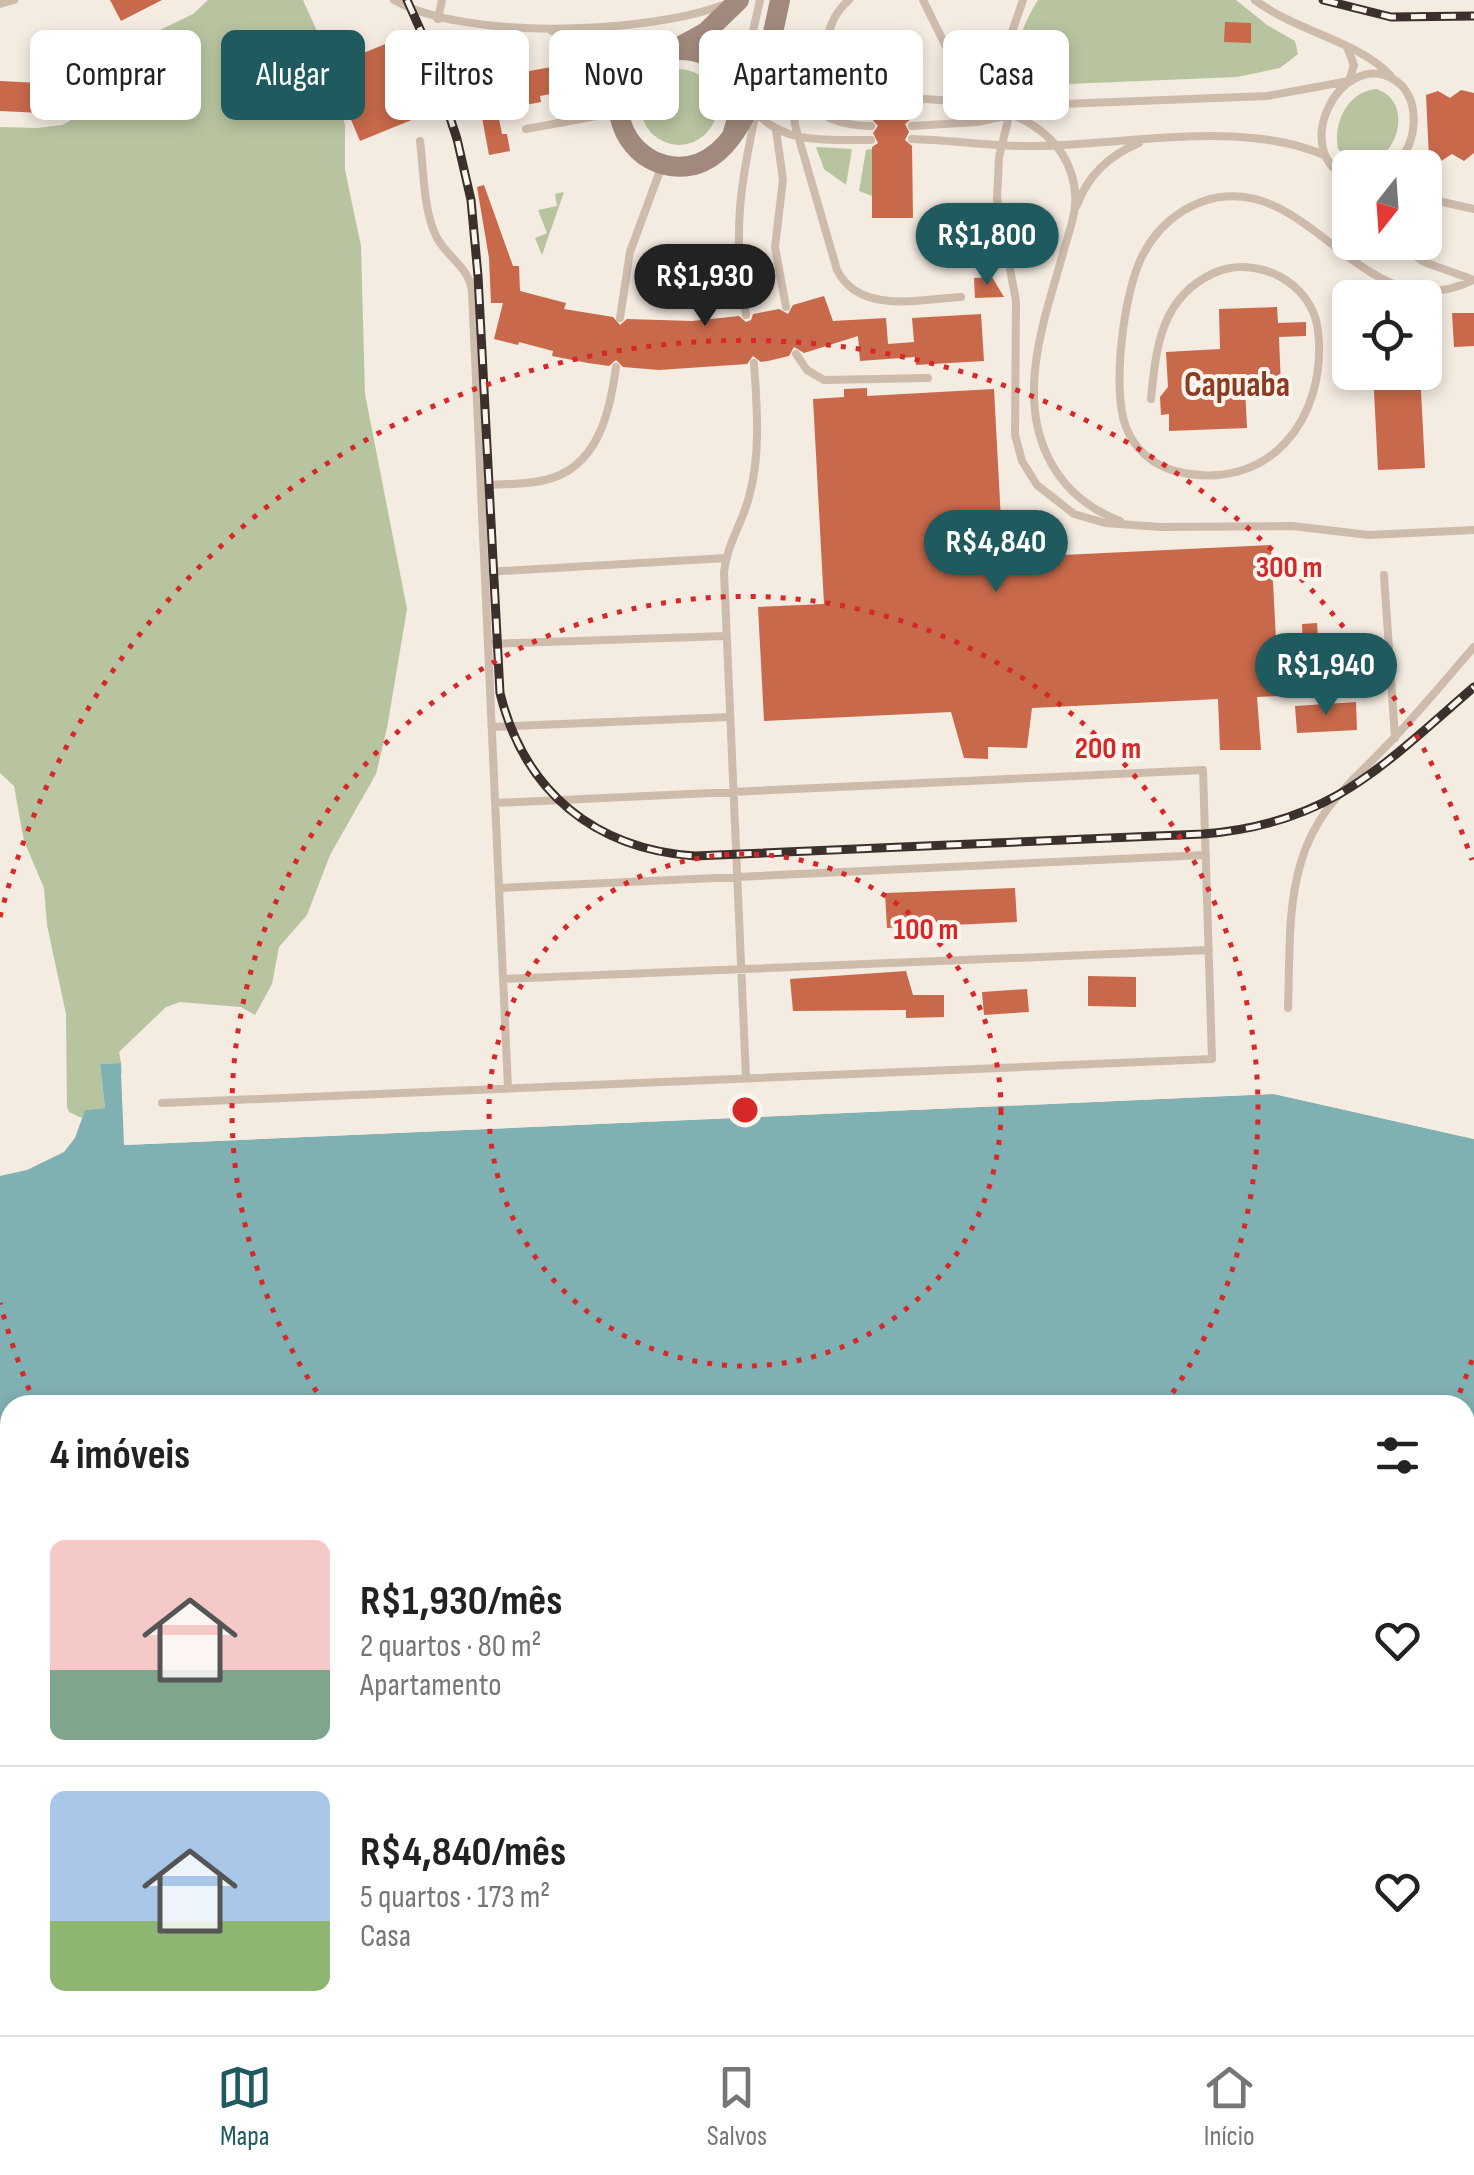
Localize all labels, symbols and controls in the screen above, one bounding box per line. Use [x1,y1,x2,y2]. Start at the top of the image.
chip: Comprar [30,30,201,120]
chip: Alugar [221,30,365,120]
chip: Filtros [385,30,529,120]
chip: Novo [549,30,679,120]
chip: Apartamento [699,30,923,120]
chip: Casa [943,30,1069,120]
north arrow [1332,150,1442,260]
map controls [1332,150,1442,390]
pin: R$1,800 [895,203,1079,288]
text: R$1,800 [938,216,1036,255]
pin: R$1,930 [613,244,797,329]
text: R$1,930 [656,257,754,296]
button: locate [1332,280,1442,390]
district label: Capuaba [1184,364,1290,407]
pin: R$4,840 [904,510,1088,595]
text: R$4,840 [946,523,1046,562]
text: 300 m [1256,550,1322,586]
pin: R$1,940 [1234,633,1418,718]
text: R$1,940 [1277,646,1375,685]
text: 200 m [1075,731,1141,767]
text: 100 m [894,912,958,948]
centre of rings [727,1092,763,1128]
icon: filters [1370,1428,1425,1483]
text: 4 imóveis [50,1430,190,1481]
text: R$1,930/mês [360,1576,562,1627]
icon: home [130,1580,250,1700]
icon: heart [1370,1613,1425,1668]
text: 2 quartos · 80 m² [360,1627,542,1666]
text: Apartamento [360,1666,501,1705]
text: R$4,840/mês [360,1827,566,1878]
icon: home [130,1831,250,1951]
icon: heart [1370,1864,1425,1919]
text: 5 quartos · 173 m² [360,1878,550,1917]
text: Casa [360,1917,411,1956]
tab: Mapa [217,2060,272,2153]
tab: Salvos [707,2060,767,2153]
tab: Início [1202,2060,1257,2153]

